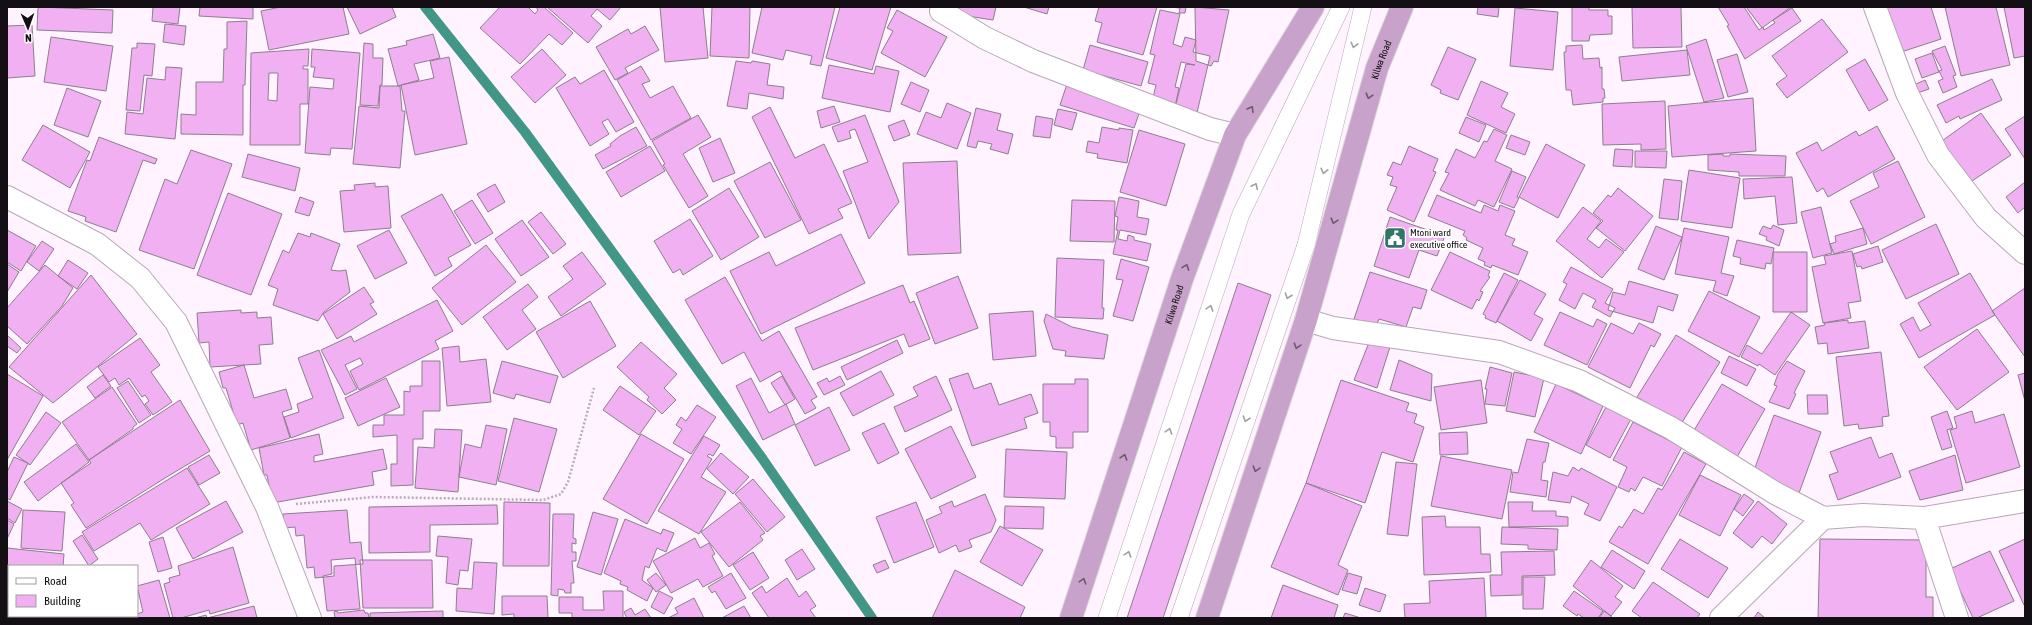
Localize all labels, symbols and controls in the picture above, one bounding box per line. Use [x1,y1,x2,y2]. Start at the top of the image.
north arrow [8,8,48,48]
text: N [25,32,32,44]
street label: Kilwa Road [1369,39,1394,80]
one-way arrow [1351,42,1359,48]
one-way arrow [1365,92,1374,99]
one-way arrow [1247,106,1254,113]
one-way arrow [1320,168,1328,174]
one-way arrow [1250,183,1258,190]
one-way arrow [1330,217,1339,224]
public building icon: Mtoni ward executive office [1382,225,1408,251]
place label: Mtoni ward executive office [1410,227,1468,250]
one-way arrow [1182,264,1190,271]
street label: Kilwa Road [1163,283,1186,326]
one-way arrow [1285,293,1293,300]
one-way arrow [1205,304,1214,311]
one-way arrow [1293,342,1302,349]
one-way arrow [1243,416,1251,423]
one-way arrow [1164,428,1173,435]
one-way arrow [1119,454,1127,461]
one-way arrow [1253,466,1261,473]
one-way arrow [1123,551,1132,558]
legend [8,565,138,617]
text: Road [44,574,67,588]
one-way arrow [1079,578,1087,585]
text: Building [44,594,82,608]

